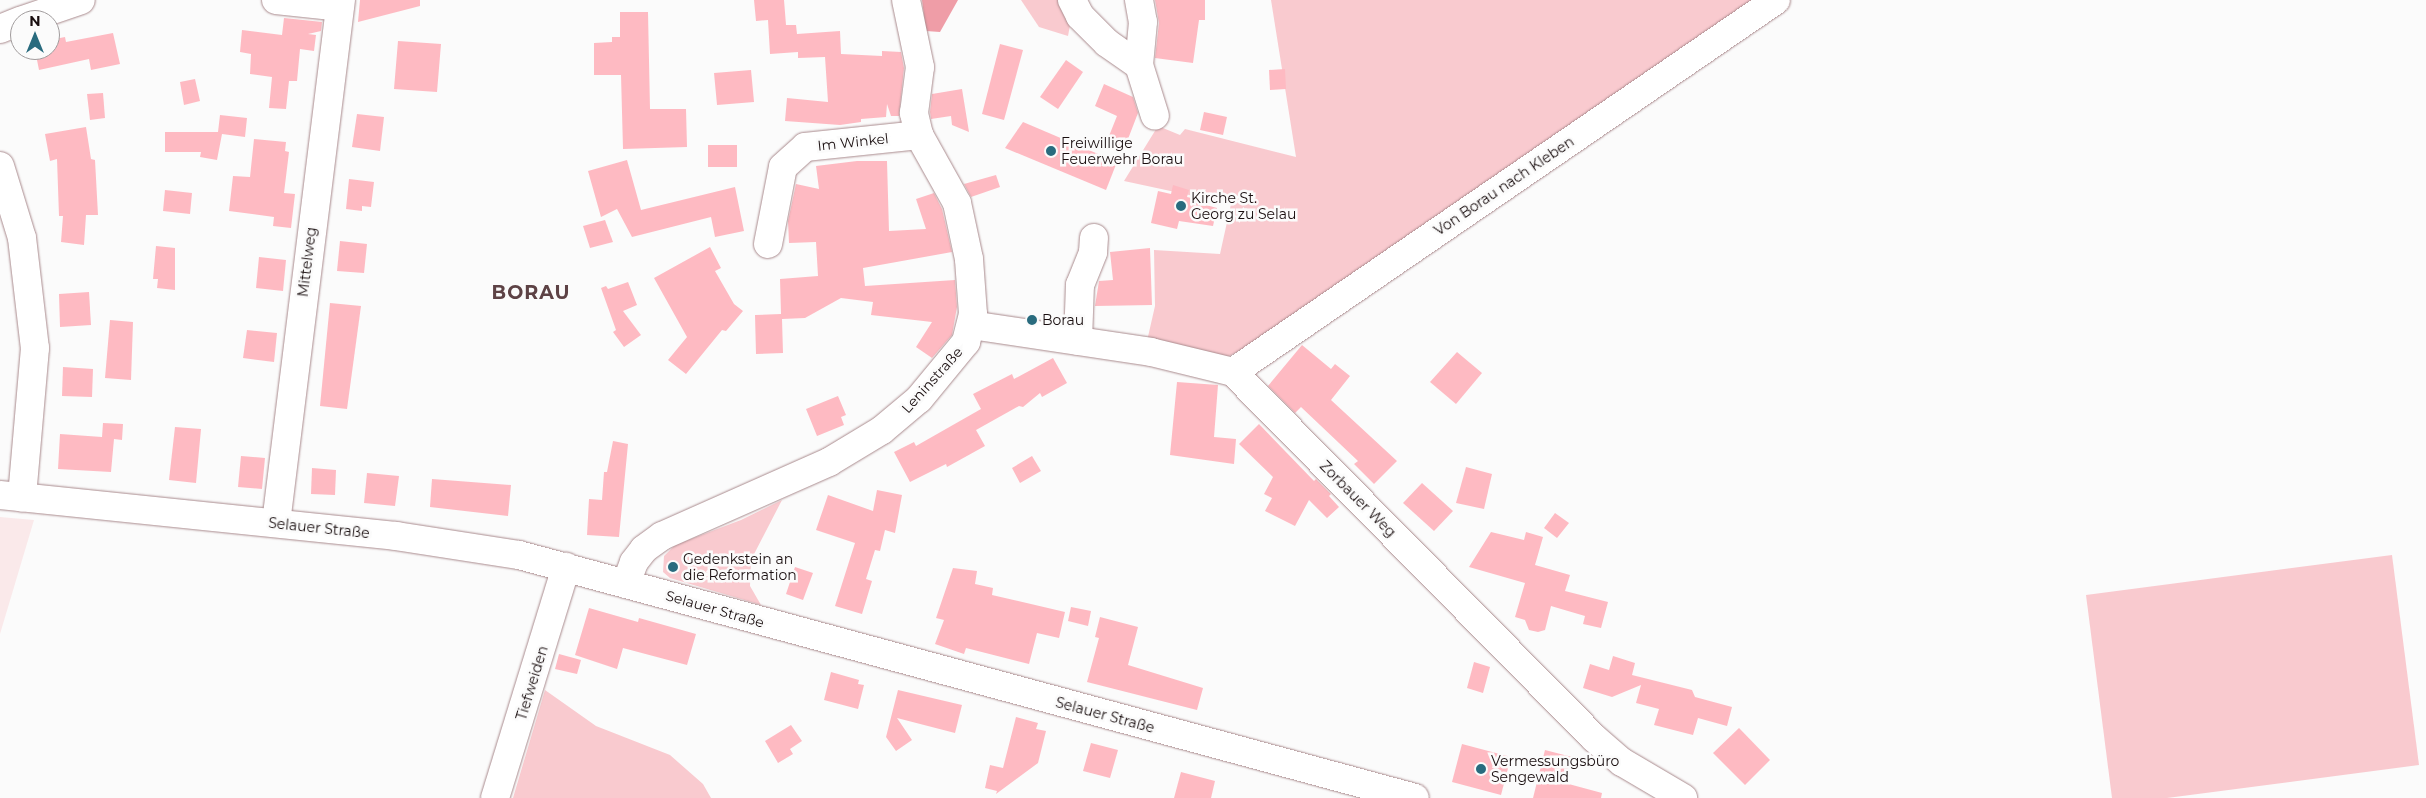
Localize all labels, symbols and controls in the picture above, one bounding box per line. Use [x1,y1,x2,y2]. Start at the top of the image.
north arrow [10,10,60,60]
text: N [29,12,41,30]
street label: Im Winkel [817,130,889,154]
street label: Von Borau nach Kleben [1431,133,1577,239]
place label: Freiwillige Feuerwehr Borau [1061,135,1183,168]
marker: Freiwillige Feuerwehr Borau [1045,145,1057,157]
place label: Kirche St. Georg zu Selau [1191,190,1296,222]
marker: Kirche St. Georg zu Selau [1175,200,1187,212]
street label: Mittelweg [294,226,320,298]
district label: BORAU [491,282,571,304]
place label: Borau [1042,312,1084,328]
marker: Borau [1026,314,1038,326]
street label: Leninstraße [898,344,966,416]
street label: Zorbauer Weg [1316,457,1400,541]
street label: Selauer Straße [268,514,370,542]
place label: Gedenkstein an die Reformation [683,551,797,584]
marker: Gedenkstein an die Reformation [667,561,679,573]
street label: Selauer Straße [664,587,766,631]
street label: Tiefweiden [513,644,551,722]
street label: Selauer Straße [1054,694,1156,736]
place label: Vermessungsbüro Sengewald [1491,753,1619,786]
marker: Vermessungsbüro Sengewald [1475,763,1487,775]

